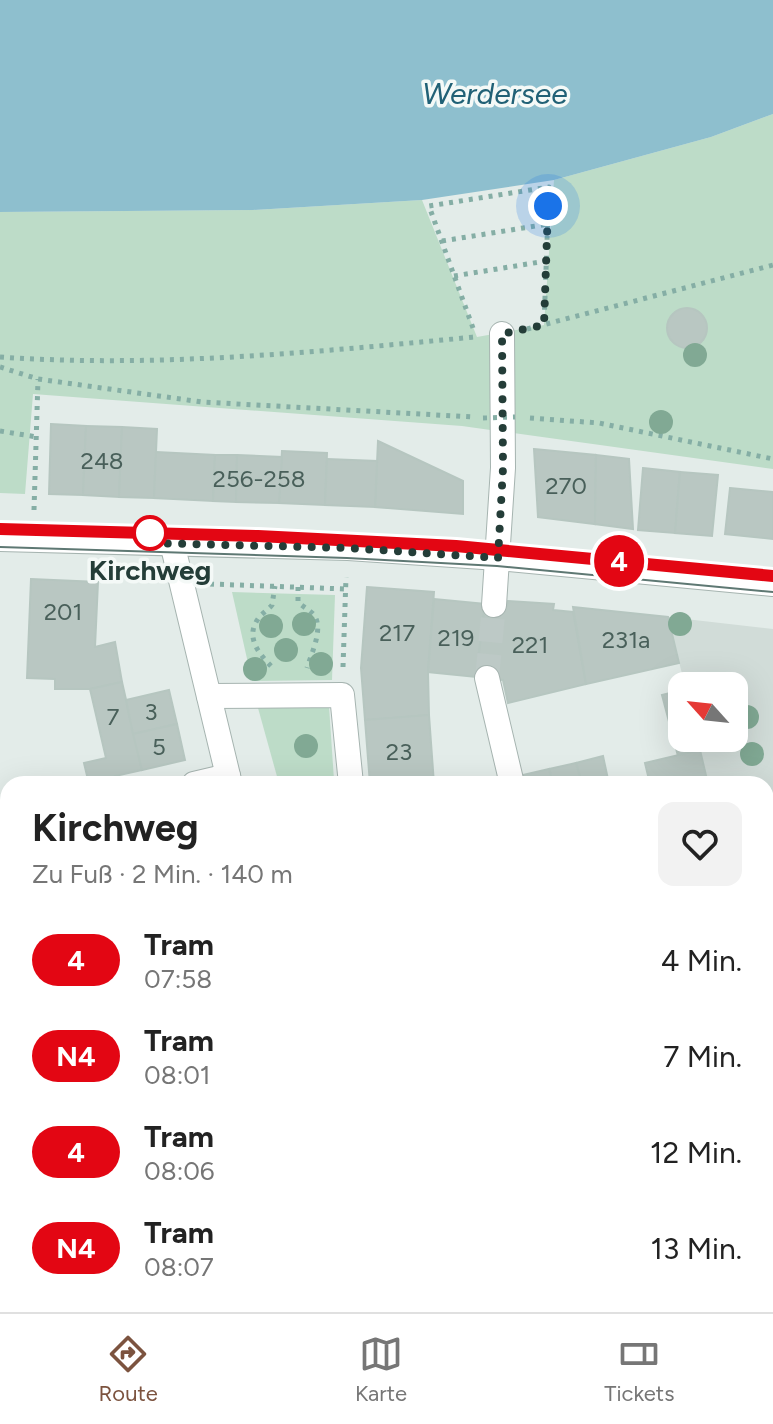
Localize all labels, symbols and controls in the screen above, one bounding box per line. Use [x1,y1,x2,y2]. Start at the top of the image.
water label: Werdersee [422,75,568,112]
your location [528,186,568,226]
house number: 248 [80,446,124,475]
house number: 256-258 [213,464,305,493]
house number: 270 [545,471,587,500]
marker: Kirchweg [133,516,167,550]
line badge: 4 [593,535,645,587]
text: 4 [610,544,628,578]
place label: Kirchweg [89,553,211,587]
house number: 201 [44,597,82,626]
house number: 217 [379,618,415,647]
house number: 219 [438,623,474,652]
house number: 231a [602,625,650,654]
house number: 221 [512,630,548,659]
north arrow [668,672,748,752]
map controls [668,672,748,752]
house number: 3 [144,697,158,726]
house number: 7 [107,702,120,731]
house number: 5 [152,732,166,761]
house number: 23 [386,737,412,766]
button: heart [658,802,742,886]
text: Kirchweg [32,805,199,851]
text: Zu Fuß · 2 Min. · 140 m [32,858,293,890]
text: Tram [144,926,214,963]
text: 4 Min. [661,942,742,979]
text: 4 [67,943,85,977]
text: 07:58 [144,963,212,995]
text: Tram [144,1022,214,1059]
text: 7 Min. [663,1038,742,1075]
text: N4 [56,1039,96,1073]
text: 08:01 [144,1059,211,1091]
text: Tram [144,1118,214,1155]
text: 12 Min. [650,1134,742,1171]
text: 4 [67,1135,85,1169]
text: 08:06 [144,1155,215,1187]
text: Tram [144,1214,214,1251]
text: 13 Min. [651,1230,742,1267]
text: N4 [56,1231,96,1265]
text: 08:07 [144,1251,214,1283]
tab: Route [99,1332,158,1407]
tab: Karte [355,1332,407,1407]
tab: Tickets [604,1332,674,1407]

